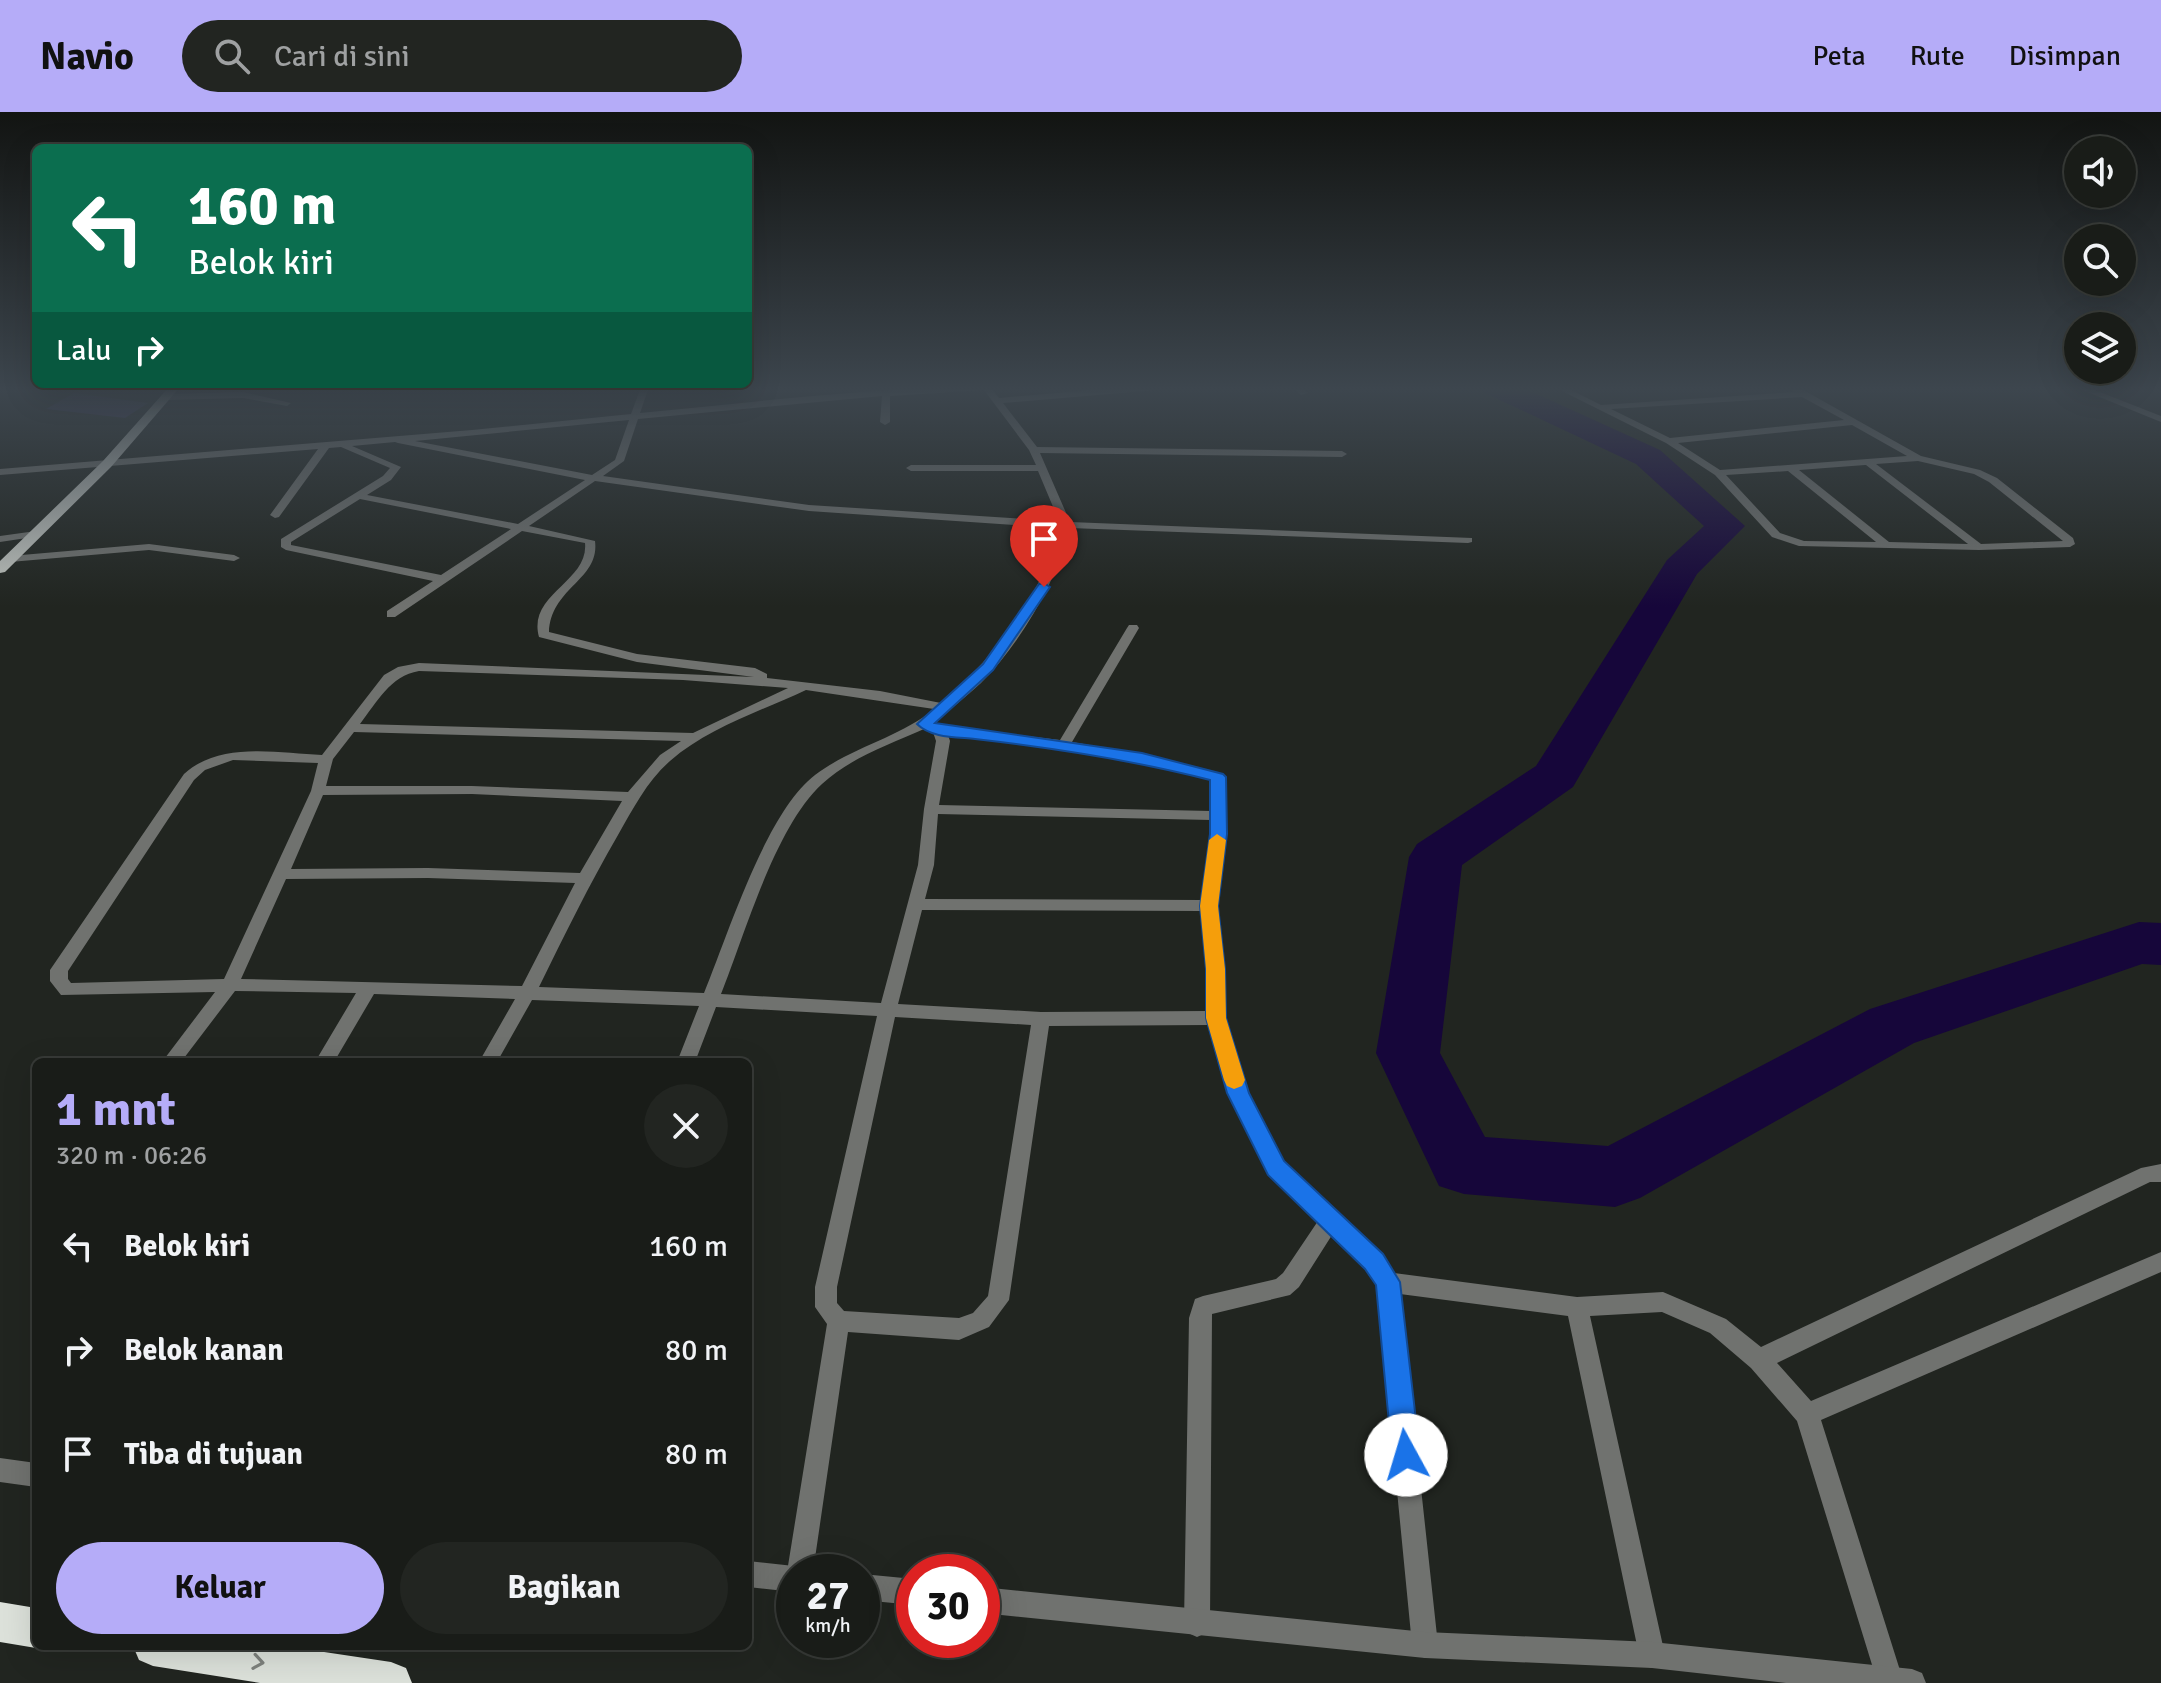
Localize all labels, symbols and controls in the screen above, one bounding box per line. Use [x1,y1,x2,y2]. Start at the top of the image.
search box [182,20,742,92]
text: Navio [40,33,134,80]
icon: search [210,34,254,78]
text: Cari di sini [274,38,410,75]
text: Peta [1813,39,1866,73]
text: Rute [1910,39,1965,73]
text: Disimpan [2009,39,2121,73]
map controls [2064,136,2136,384]
button: sound [2064,136,2136,208]
text: 160 m [188,171,336,240]
icon: left [56,176,160,280]
button: search [2064,224,2136,296]
text: Belok kiri [188,240,334,285]
button: layers [2064,312,2136,384]
icon: right [127,328,171,372]
text: Lalu [56,332,111,369]
pin [1010,505,1078,587]
icon: arrive [1022,517,1066,561]
text: 1 mnt [56,1080,176,1139]
button: close [644,1084,728,1168]
text: 320 m · 06:26 [56,1140,207,1172]
icon: left [56,1224,100,1268]
text: Belok kiri [124,1228,250,1265]
text: 160 m [649,1228,728,1265]
icon: right [56,1328,100,1372]
text: Belok kanan [124,1332,284,1369]
text: 80 m [665,1332,728,1369]
position arrow [1364,1413,1448,1497]
icon: arrive [56,1432,100,1476]
text: Tiba di tujuan [124,1436,303,1473]
text: 80 m [665,1436,728,1473]
button: Keluar [56,1542,384,1634]
button: Bagikan [400,1542,728,1634]
speed limit sign: 30 [896,1554,1000,1658]
text: 27 [806,1571,850,1621]
text: km/h [805,1613,851,1638]
one-way arrow [251,1653,265,1670]

